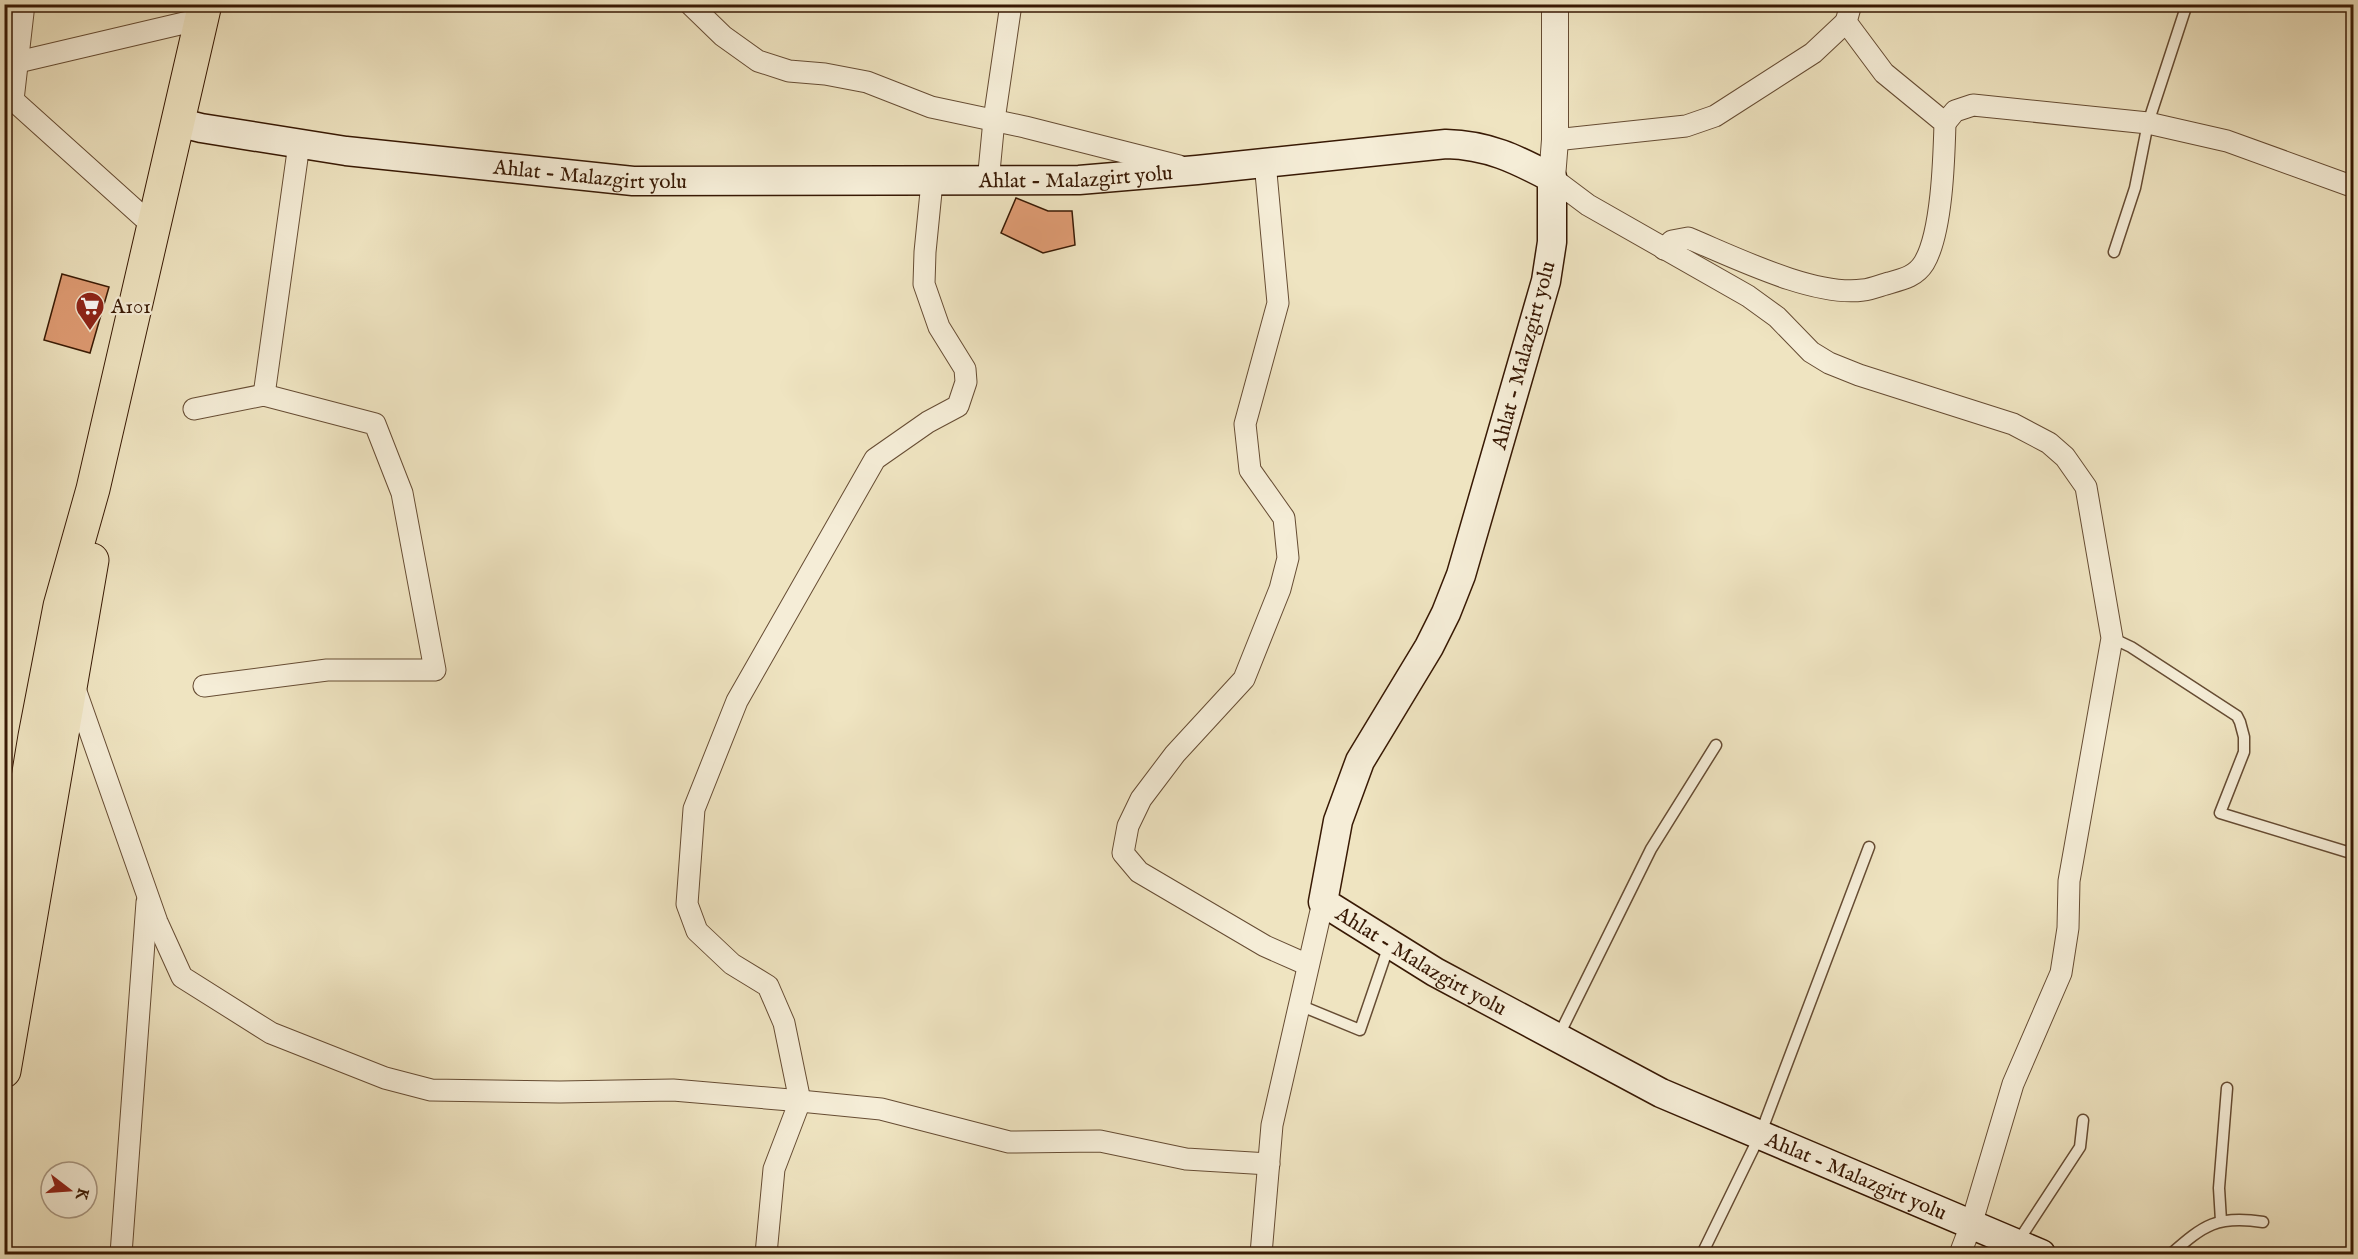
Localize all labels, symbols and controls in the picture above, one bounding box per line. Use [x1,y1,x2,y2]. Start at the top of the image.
street label: Ahlat - Malazgirt yolu [491,154,687,196]
street label: Ahlat - Malazgirt yolu [978,160,1174,195]
street label: Ahlat - Malazgirt yolu [1486,258,1563,453]
supermarket icon: A101 [74,290,106,332]
place label: A101 [110,294,151,321]
street label: Ahlat - Malazgirt yolu [1329,901,1511,1023]
street label: Ahlat - Malazgirt yolu [1760,1127,1951,1228]
north arrow [39,1160,99,1220]
text: K [70,1185,93,1204]

